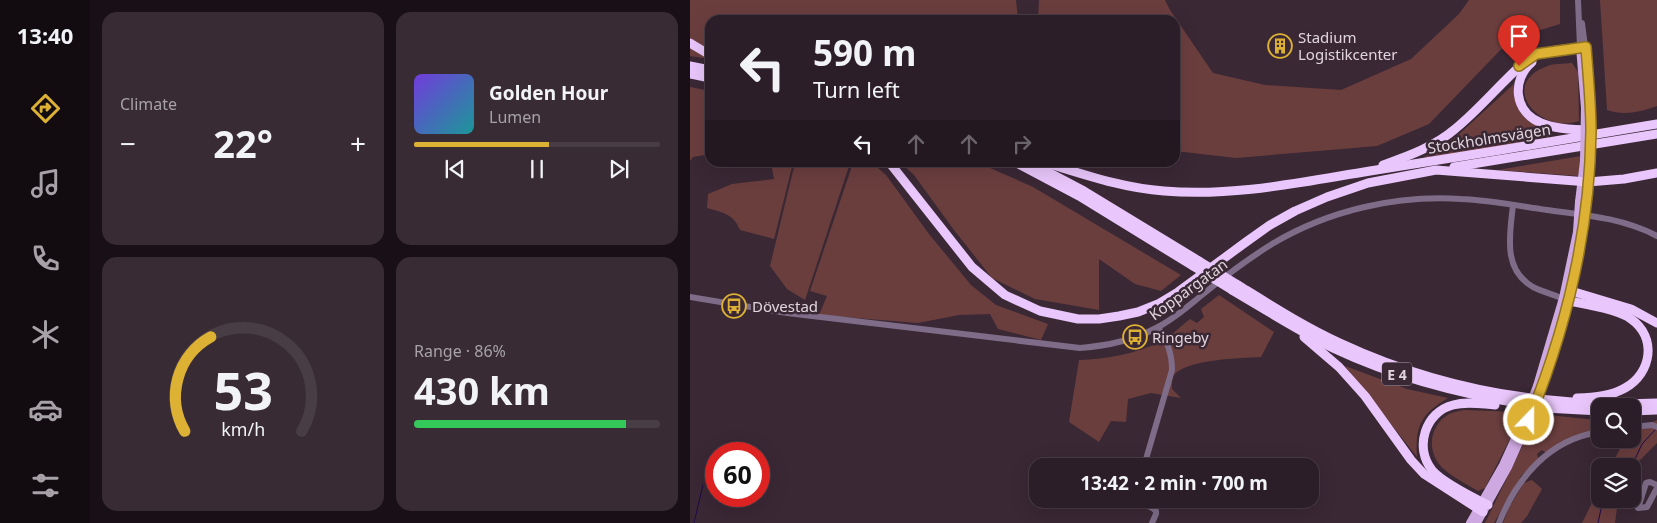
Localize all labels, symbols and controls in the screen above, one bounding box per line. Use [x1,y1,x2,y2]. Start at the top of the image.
pin [1498,15,1540,66]
text: 13:40 [17,20,73,50]
icon: arrive [1505,22,1533,50]
place label: Stadium Logistikcenter [1298,27,1398,64]
text: 590 m [813,29,916,76]
building icon: Stadium Logistikcenter [1267,33,1293,59]
icon: left [730,35,795,100]
text: Turn left [813,74,900,104]
text: Golden Hour [489,80,608,106]
icon: directions [28,91,63,126]
text: Climate [120,93,177,115]
text: Lumen [489,106,541,128]
text: 22° [213,117,273,169]
street label: Stockholmsvägen [1426,118,1552,158]
text: − [120,124,136,162]
text: + [350,124,366,162]
icon: left [849,130,877,158]
icon: ahead [902,130,930,158]
icon: ahead [955,130,983,158]
icon: right [1008,130,1036,158]
icon: previous [441,155,469,183]
icon: pause [523,155,551,183]
icon: next [605,155,633,183]
icon: music [28,166,63,201]
icon: phone [28,241,63,276]
street label: Koppargatan [1145,254,1231,324]
bus stop icon: Dövestad [721,293,747,319]
place label: Dövestad [752,296,818,316]
icon: climate [28,317,63,352]
bus stop icon: Ringeby [1122,324,1148,350]
place label: Ringeby [1152,327,1209,347]
text: Range · 86% [414,340,506,362]
text: 53 [213,354,273,425]
road number: E 4 [1382,362,1412,386]
text: 430 km [414,364,550,416]
icon: car [28,392,63,427]
position arrow [1502,393,1554,445]
map controls [1591,398,1641,508]
button: search [1591,398,1641,448]
text: km/h [221,417,265,441]
speed limit sign: 60 [705,442,770,507]
button: layers [1591,458,1641,508]
icon: filters [28,468,63,503]
text: 13:42 · 2 min · 700 m [1080,470,1268,496]

